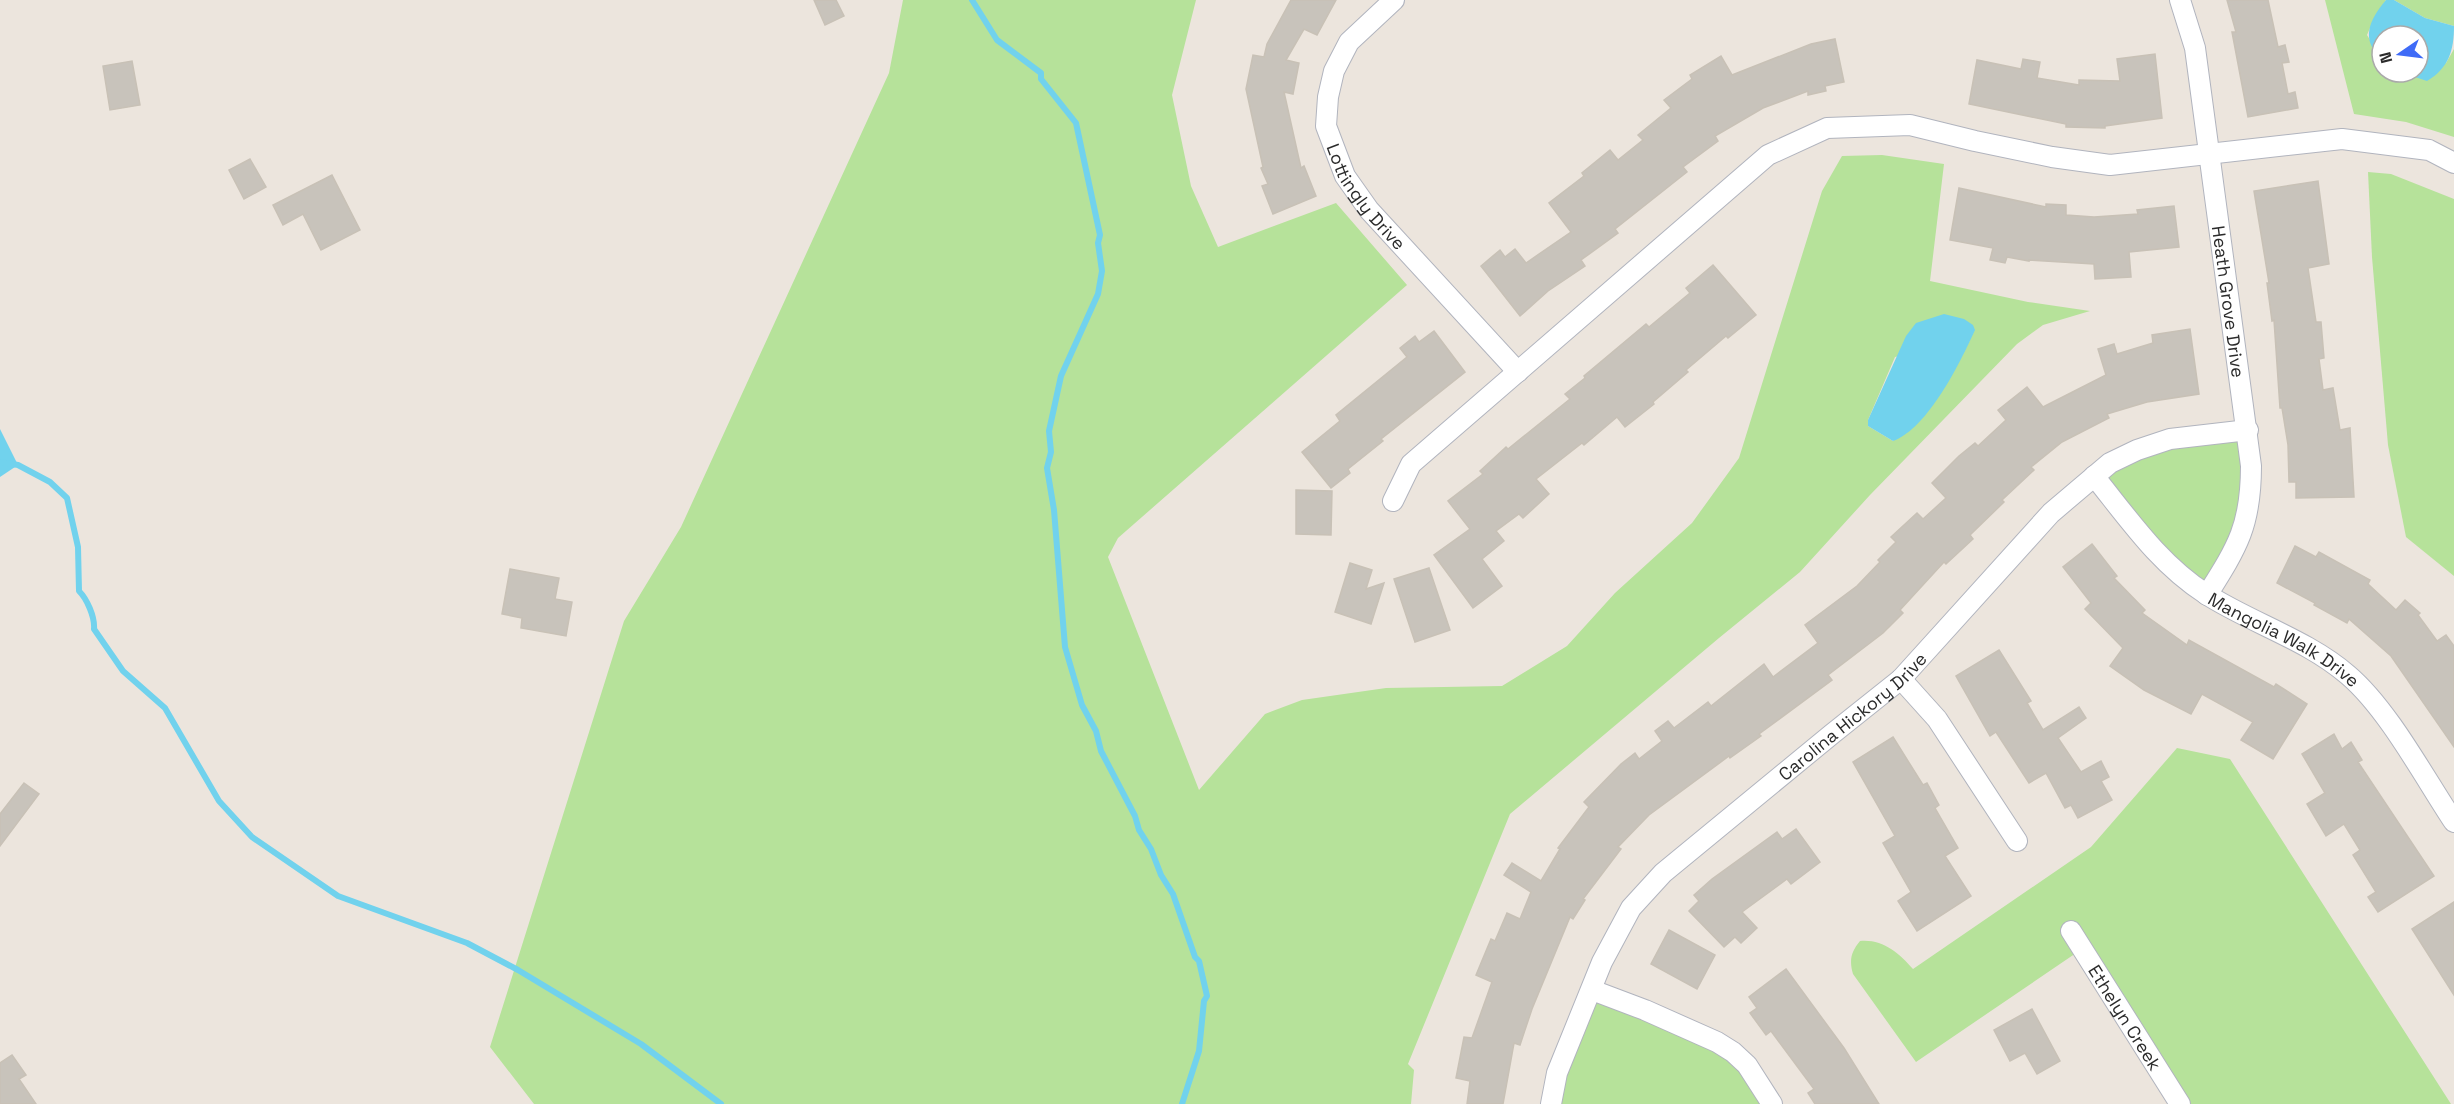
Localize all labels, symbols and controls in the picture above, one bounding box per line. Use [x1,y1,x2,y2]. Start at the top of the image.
north arrow [2370,24,2430,84]
text: N [2374,50,2397,65]
street label: Lottingly Drive [1322,140,1411,254]
street label: Heath Grove Drive [2207,224,2251,379]
street label: Mangolia Walk Drive [2204,587,2365,692]
street label: Carolina Hickory Drive [1773,647,1931,785]
street label: Ethelyn Creek [2084,960,2167,1075]

